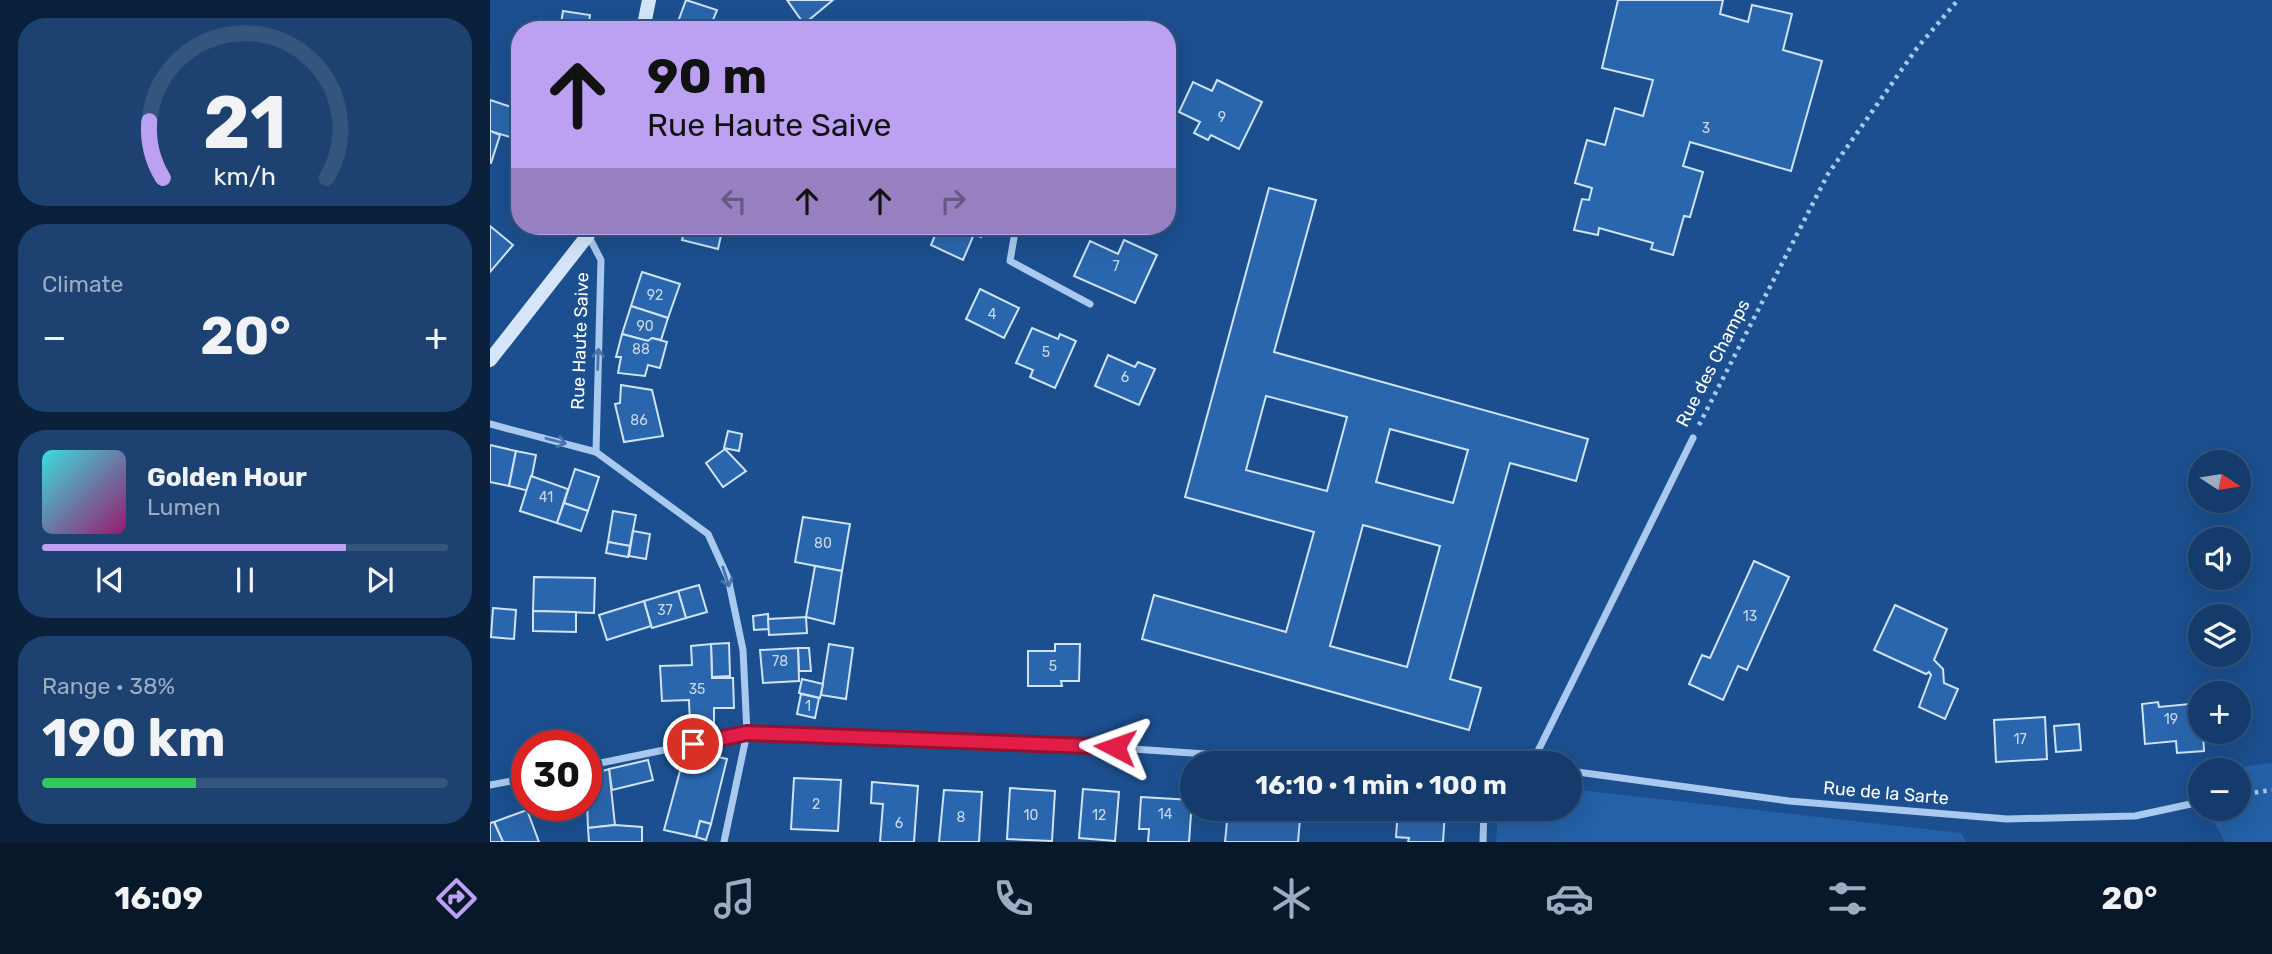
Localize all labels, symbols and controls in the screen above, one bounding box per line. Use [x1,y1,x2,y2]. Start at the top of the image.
text: 90 m [647,47,767,105]
icon: ahead [532,49,623,140]
text: 21 [203,80,287,166]
text: Rue Haute Saive [647,106,891,144]
house number: 9 [1218,109,1226,126]
house number: 3 [1702,120,1710,137]
text: km/h [214,162,276,191]
icon: left [715,182,753,220]
icon: ahead [788,182,826,220]
icon: ahead [861,182,899,220]
icon: right [934,182,972,220]
house number: 7 [1112,258,1120,275]
text: Climate [42,270,123,298]
street label: Rue Haute Saive [567,272,593,410]
house number: 92 [647,287,663,304]
street label: Rue des Champs [1671,296,1755,430]
text: 20° [200,305,291,367]
house number: 4 [988,306,997,323]
text: − [42,314,67,360]
text: + [424,314,448,360]
house number: 90 [636,318,654,335]
house number: 88 [632,341,650,358]
house number: 5 [1042,344,1050,361]
one-way arrow [592,348,605,371]
house number: 6 [1121,369,1129,386]
house number: 86 [630,412,648,429]
one-way arrow [544,435,567,448]
north arrow [2188,450,2250,513]
map controls [2188,450,2251,821]
text: Golden Hour [147,462,307,493]
house number: 41 [539,489,553,506]
text: Lumen [147,493,221,521]
button: sound [2188,527,2251,590]
house number: 80 [814,535,832,552]
icon: previous [91,561,129,599]
icon: pause [226,561,264,599]
icon: next [361,561,399,599]
one-way arrow [721,566,734,588]
house number: 37 [657,602,673,619]
button: layers [2188,604,2251,667]
house number: 13 [1743,608,1757,625]
house number: 78 [772,653,788,670]
house number: 5 [1049,658,1057,675]
text: Range · 38% [42,672,175,700]
house number: 35 [689,681,705,698]
button: + [2188,681,2251,744]
house number: 1 [805,698,811,715]
text: 190 km [42,707,226,769]
position arrow [1078,710,1152,784]
house number: 19 [2164,711,2178,728]
pin [663,714,723,774]
icon: arrive [674,725,712,763]
speed limit sign: 30 [511,730,602,821]
house number: 17 [2013,731,2027,748]
button: − [2188,758,2251,821]
text: 16:10 · 1 min · 100 m [1255,770,1507,801]
street label: Rue de la Sarte [1822,777,1950,809]
house number: 2 [812,796,820,813]
house number: 14 [1158,806,1173,823]
house number: 10 [1024,807,1039,824]
house number: 12 [1092,807,1106,824]
house number: 8 [957,809,966,826]
house number: 6 [895,815,903,832]
icon: directions [432,874,481,923]
icon: music [710,874,759,923]
icon: phone [989,874,1038,923]
icon: climate [1267,874,1316,923]
icon: car [1545,874,1594,923]
icon: filters [1823,874,1872,923]
text: 16:09 [115,879,203,917]
text: 20° [2102,879,2157,917]

